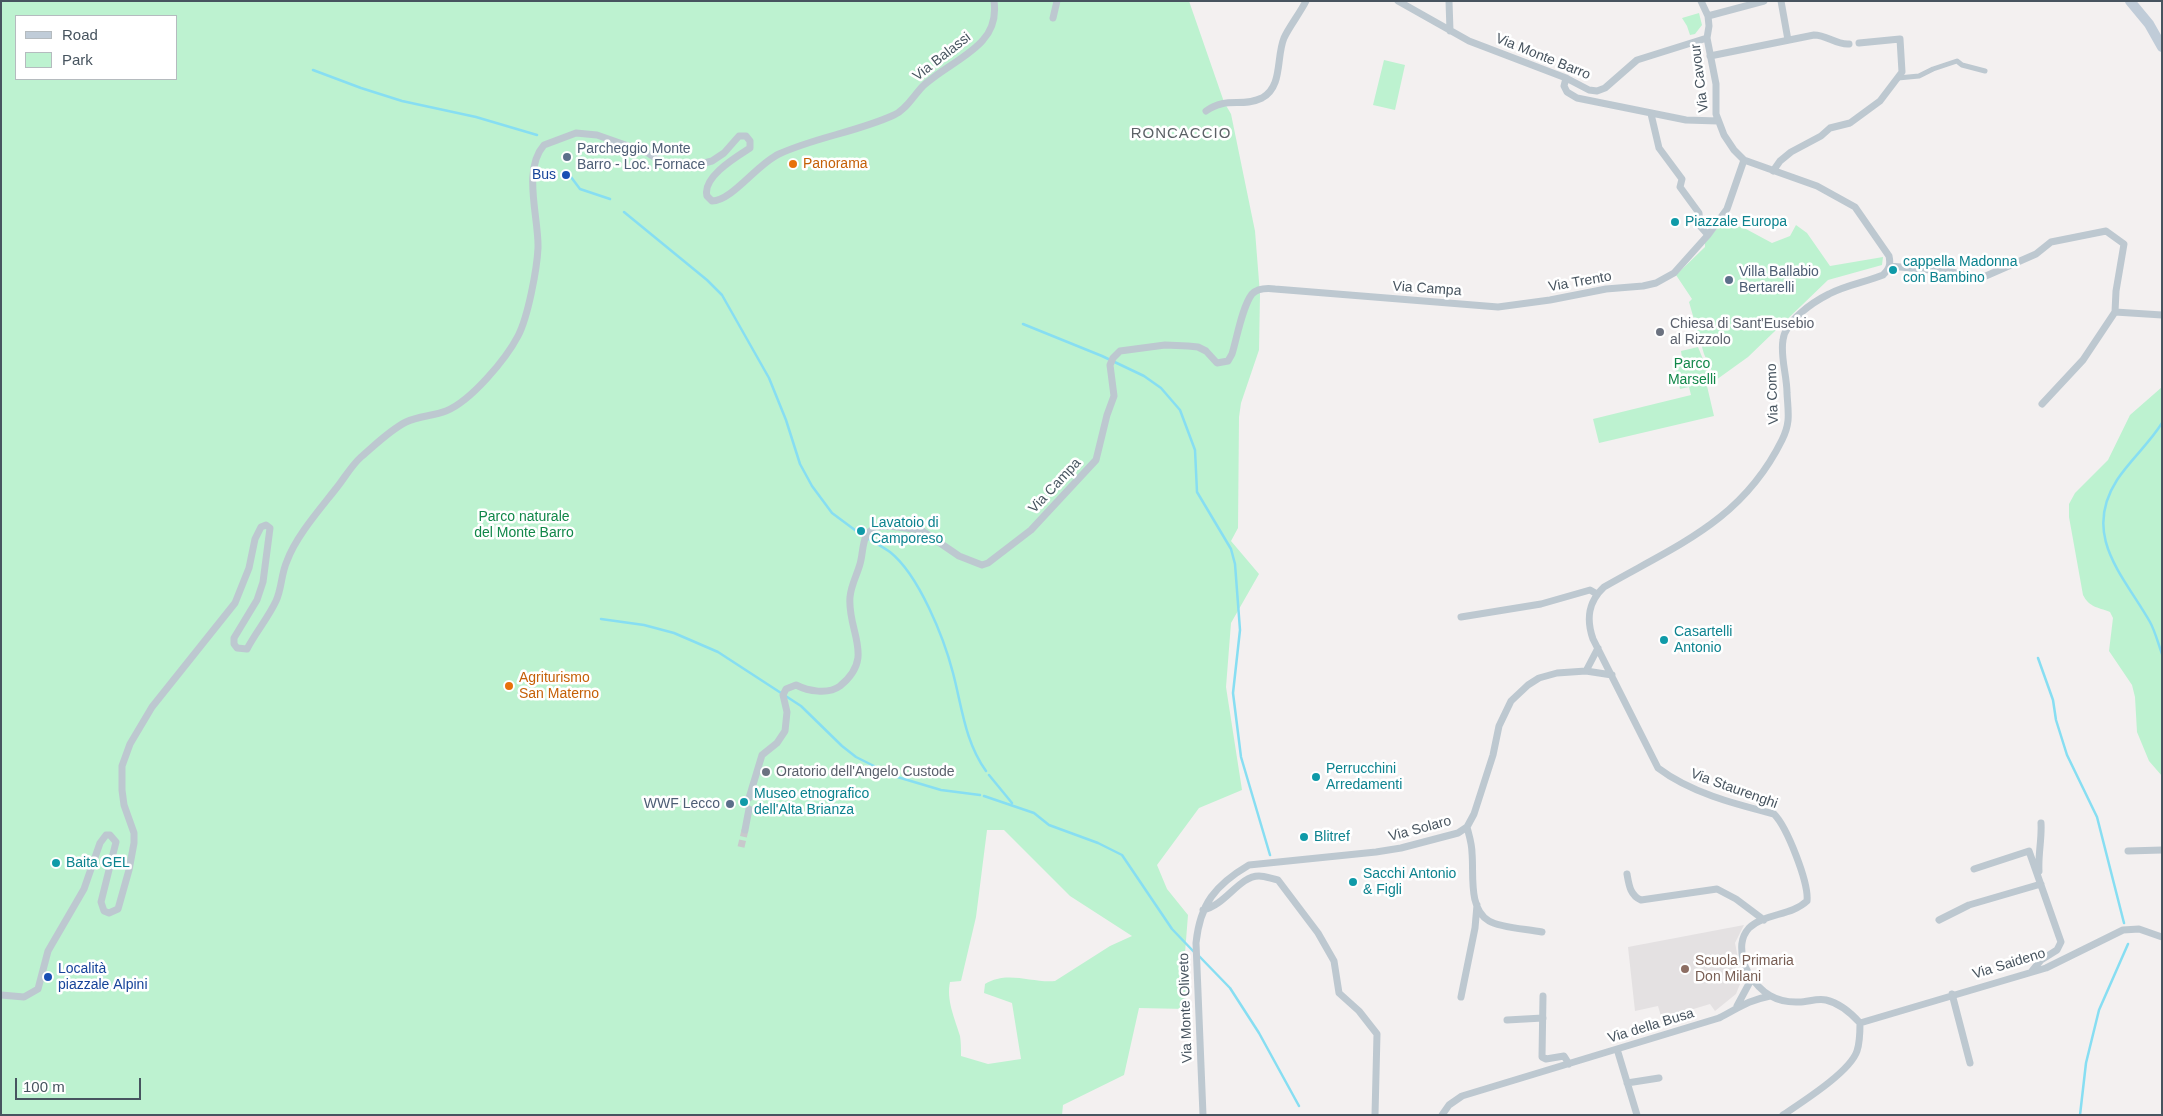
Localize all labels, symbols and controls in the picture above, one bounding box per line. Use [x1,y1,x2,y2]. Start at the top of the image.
legend [15,15,178,80]
text: Road [62,26,98,43]
street label: Via Balassi [910,29,974,85]
street label: Via Monte Barro [1493,30,1593,84]
street label: Via Cavour [1687,43,1713,113]
text: Park [62,51,93,68]
district label: RONCACCIO [1130,125,1232,143]
place label: Parcheggio Monte Barro - Loc. Fornace [577,141,705,174]
marker: Parcheggio Monte Barro - Loc. Fornace [561,151,573,163]
place label: Panorama [803,156,868,172]
marker: Panorama [787,158,799,170]
place label: Bus [532,167,556,183]
marker: Bus [560,169,572,181]
place label: Piazzale Europa [1685,214,1787,230]
marker: Piazzale Europa [1669,216,1681,228]
place label: cappella Madonna con Bambino [1903,254,2017,286]
place label: Villa Ballabio Bertarelli [1739,264,1819,296]
marker: cappella Madonna con Bambino [1887,264,1899,276]
street label: Via Trento [1547,268,1613,296]
marker: Villa Ballabio Bertarelli [1723,274,1735,286]
street label: Via Campa [1392,278,1462,300]
place label: Chiesa di Sant'Eusebio al Rizzolo [1670,316,1814,348]
marker: Chiesa di Sant'Eusebio al Rizzolo [1654,326,1666,338]
park label: Parco Marselli [1668,356,1716,388]
street label: Via Como [1764,363,1782,425]
street label: Via Campa [1025,455,1085,517]
park label: Parco naturale del Monte Barro [474,509,574,542]
place label: Lavatoio di Camporeso [871,515,943,548]
marker: Lavatoio di Camporeso [855,525,867,537]
place label: Casartelli Antonio [1674,624,1732,656]
marker: Casartelli Antonio [1658,634,1670,646]
place label: Agriturismo San Materno [519,670,599,702]
marker: Agriturismo San Materno [503,680,515,692]
place label: Perrucchini Arredamenti [1326,761,1402,794]
place label: Oratorio dell'Angelo Custode [776,764,955,780]
street label: Via Staurenghi [1688,765,1780,813]
marker: Oratorio dell'Angelo Custode [760,766,772,778]
marker: Perrucchini Arredamenti [1310,771,1322,783]
place label: Museo etnografico dell'Alta Brianza [754,786,869,819]
place label: WWF Lecco [644,796,720,812]
marker: Museo etnografico dell'Alta Brianza [738,796,750,808]
marker: WWF Lecco [724,798,736,810]
street label: Via Solaro [1387,813,1453,845]
place label: Blitref [1314,829,1350,845]
marker: Blitref [1298,831,1310,843]
place label: Baita GEL [66,855,130,871]
marker: Baita GEL [50,857,62,869]
place label: Sacchi Antonio & Figli [1363,866,1456,899]
marker: Sacchi Antonio & Figli [1347,876,1359,888]
street label: Via Saideno [1971,945,2047,983]
street label: Via Monte Oliveto [1176,953,1196,1063]
place label: Scuola Primaria Don Milani [1695,953,1794,986]
place label: Località piazzale Alpini [58,961,147,994]
marker: Scuola Primaria Don Milani [1679,963,1691,975]
marker: Località piazzale Alpini [42,971,54,983]
street label: Via della Busa [1606,1005,1696,1047]
scale bar [18,1068,144,1100]
text: 100 m [23,1078,65,1095]

